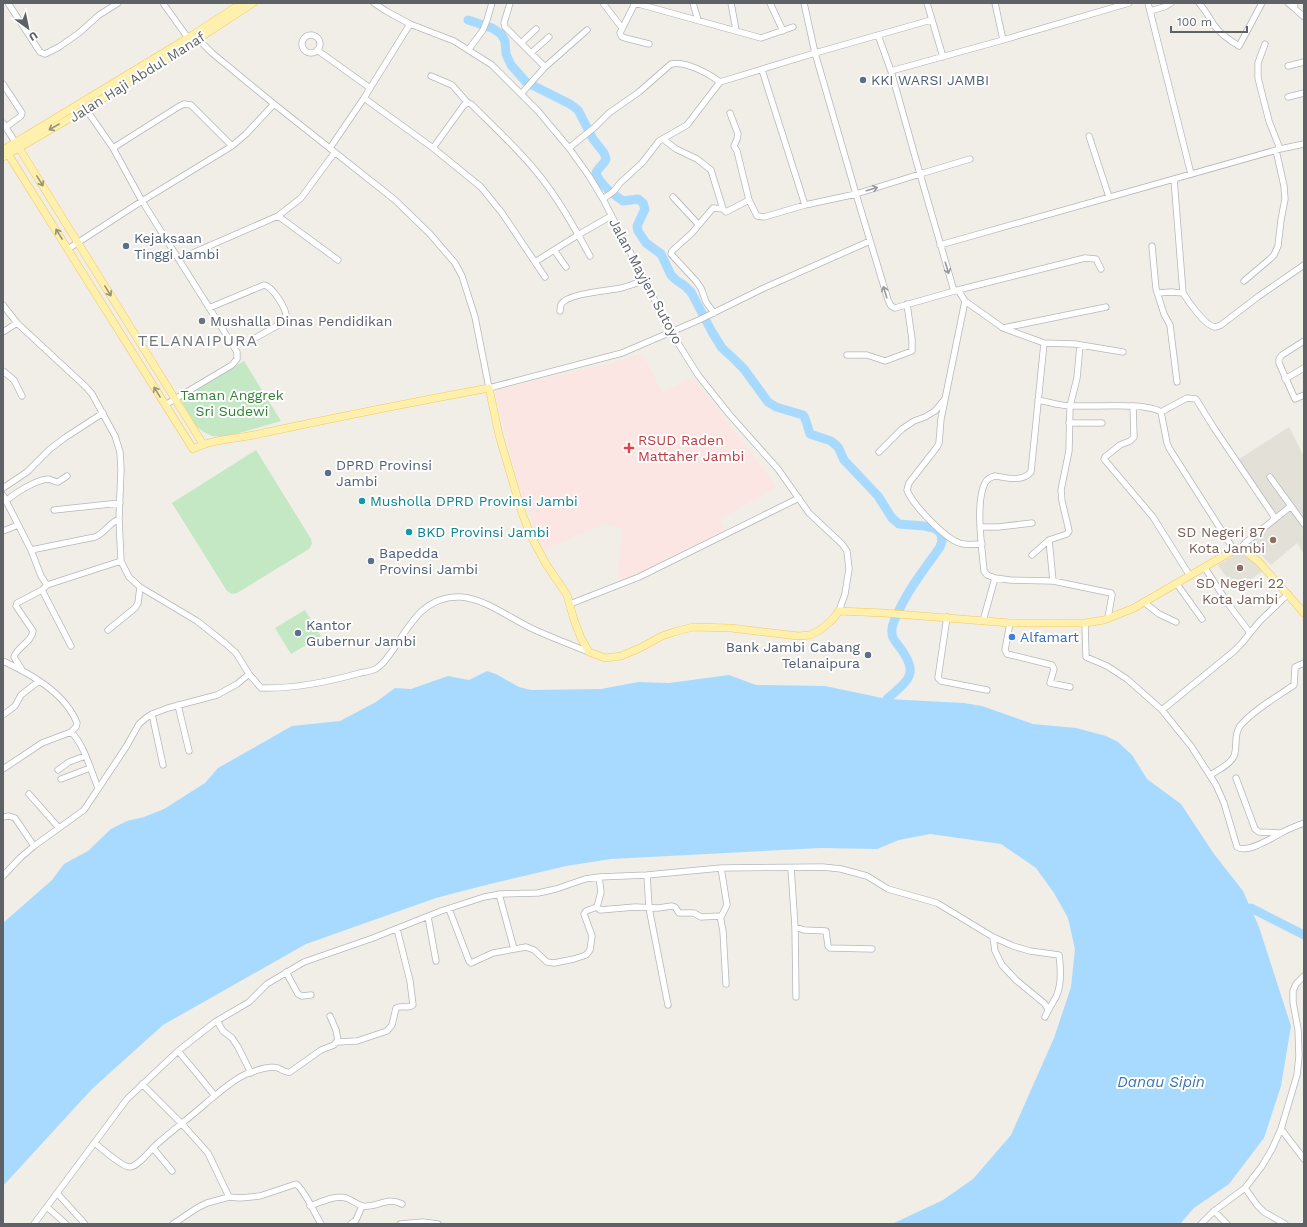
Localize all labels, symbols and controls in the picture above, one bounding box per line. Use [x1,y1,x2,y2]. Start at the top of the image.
north arrow [8,8,48,48]
scale bar [1171,8,1247,34]
text: 100 m [1177,15,1212,29]
text: U [26,28,40,44]
street label: Jalan Haji Abdul Manaf [66,28,208,125]
place label: KKI WARSI JAMBI [871,72,989,88]
marker: KKI WARSI JAMBI [858,75,868,85]
one-way arrow [48,124,60,132]
one-way arrow [36,175,44,187]
one-way arrow [866,185,879,192]
street label: Jalan Mayjen Sutoyo [606,215,686,347]
one-way arrow [54,229,63,240]
place label: Kejaksaan Tinggi Jambi [134,230,219,262]
marker: Kejaksaan Tinggi Jambi [121,241,131,251]
one-way arrow [944,261,951,274]
one-way arrow [104,286,113,297]
one-way arrow [881,286,888,299]
place label: Mushalla Dinas Pendidikan [210,313,392,329]
marker: Mushalla Dinas Pendidikan [197,316,207,326]
district label: TELANAIPURA [138,331,258,350]
one-way arrow [153,387,161,398]
park label: Taman Anggrek Sri Sudewi [180,387,284,419]
place label: RSUD Raden Mattaher Jambi [638,432,744,464]
marker: RSUD Raden Mattaher Jambi [623,442,635,454]
place label: DPRD Provinsi Jambi [336,457,432,489]
marker: DPRD Provinsi Jambi [323,468,333,478]
place label: Musholla DPRD Provinsi Jambi [370,493,578,509]
marker: Musholla DPRD Provinsi Jambi [357,496,367,506]
place label: BKD Provinsi Jambi [417,524,549,540]
place label: SD Negeri 87 Kota Jambi [1177,524,1265,556]
marker: BKD Provinsi Jambi [404,527,414,537]
marker: SD Negeri 87 Kota Jambi [1268,535,1278,545]
place label: Bapedda Provinsi Jambi [379,545,478,577]
marker: Bapedda Provinsi Jambi [366,556,376,566]
marker: SD Negeri 22 Kota Jambi [1235,563,1245,573]
place label: SD Negeri 22 Kota Jambi [1196,575,1284,607]
place label: Kantor Gubernur Jambi [306,617,416,649]
marker: Kantor Gubernur Jambi [293,628,303,638]
place label: Alfamart [1020,629,1079,645]
marker: Alfamart [1007,632,1017,642]
place label: Bank Jambi Cabang Telanaipura [726,639,861,671]
marker: Bank Jambi Cabang Telanaipura [863,650,873,660]
water label: Danau Sipin [1117,1073,1205,1091]

